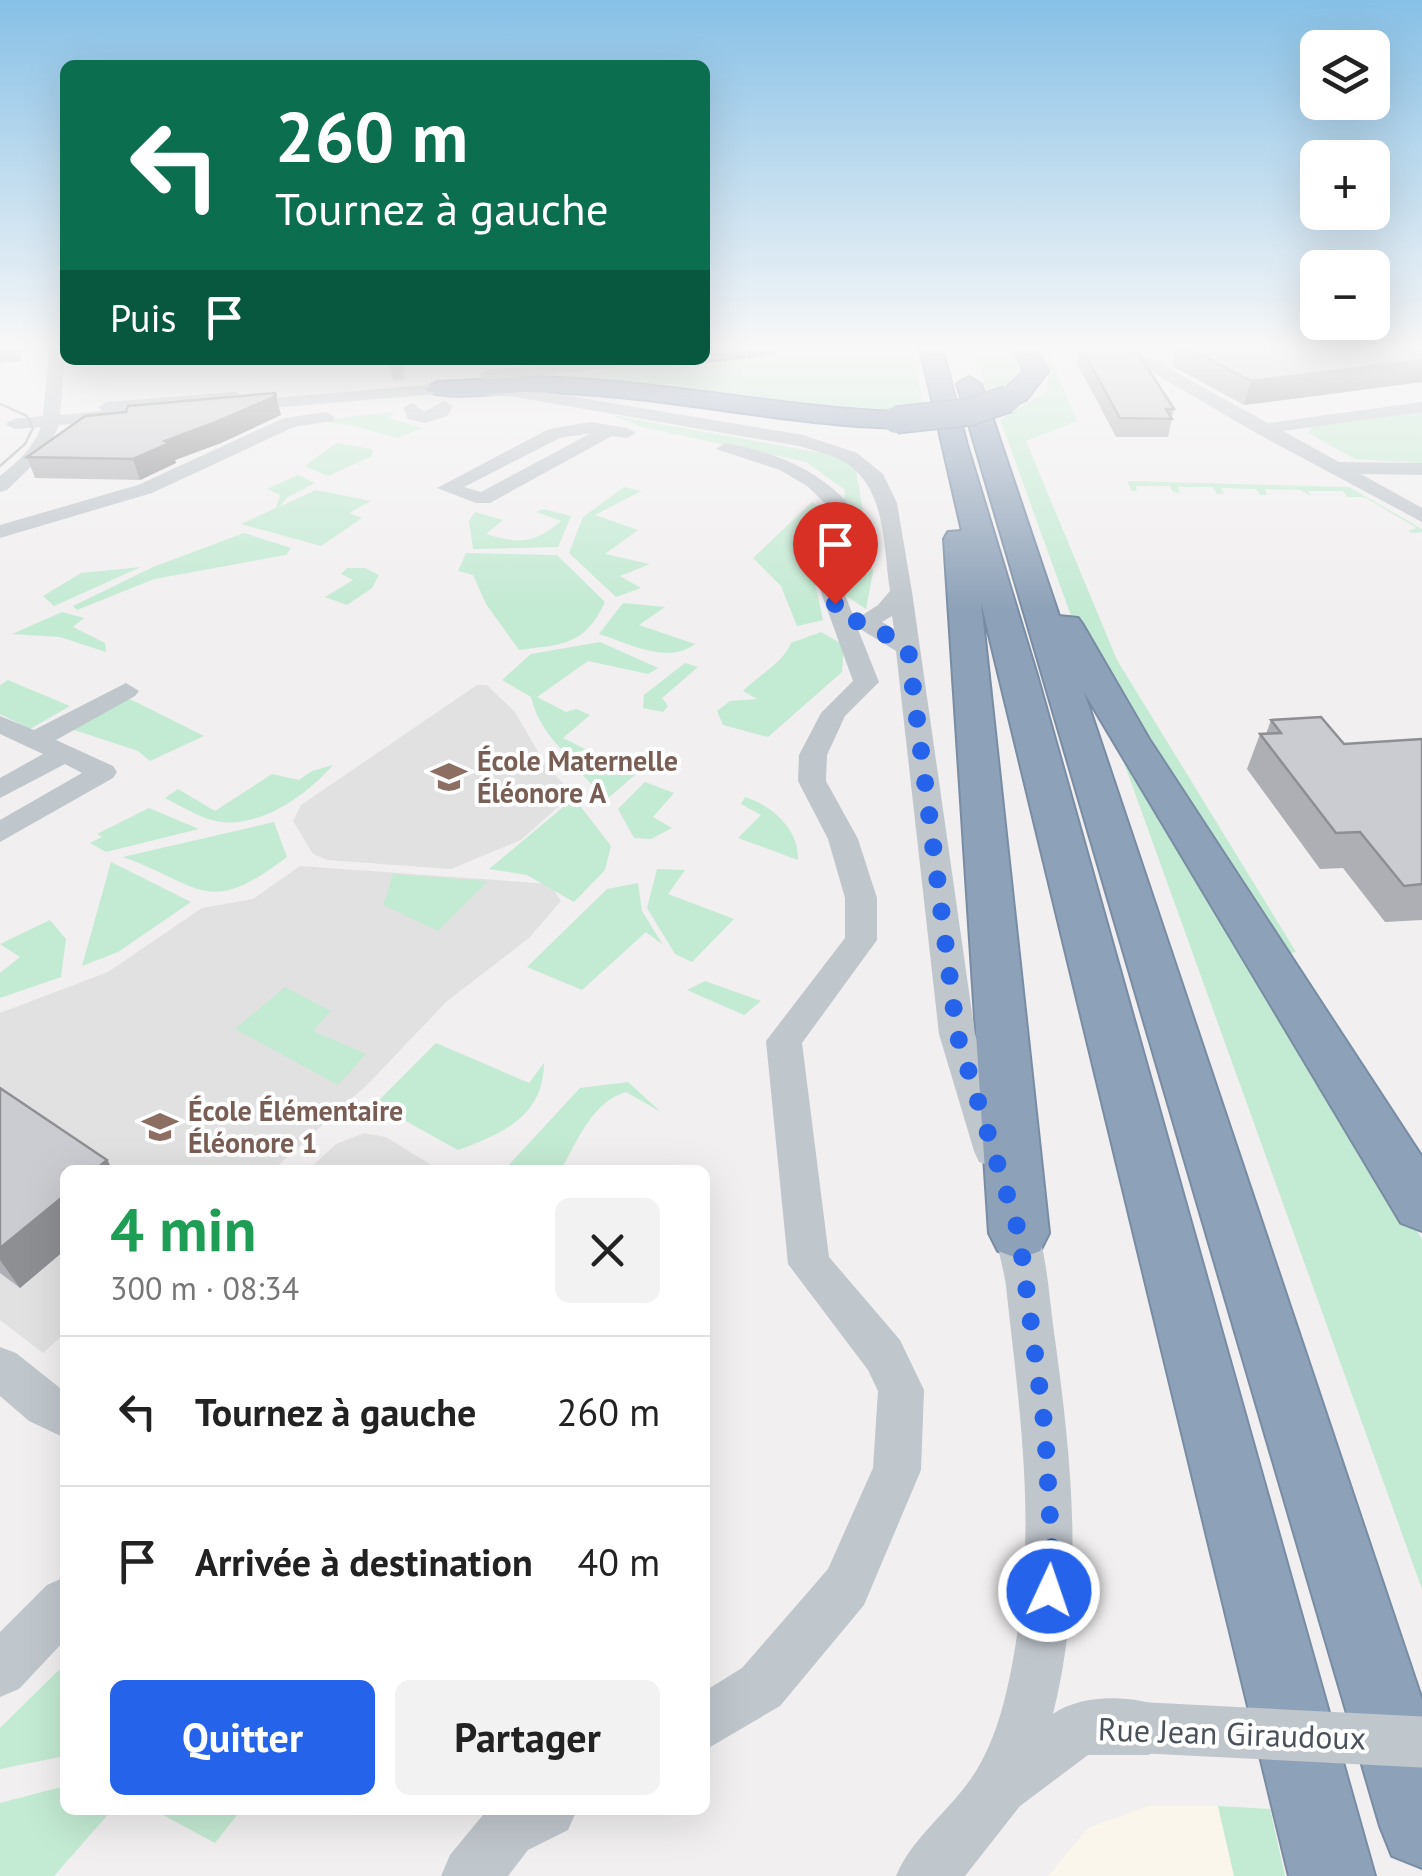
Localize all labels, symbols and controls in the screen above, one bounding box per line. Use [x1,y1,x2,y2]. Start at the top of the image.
map controls [1300,30,1390,340]
button: layers [1300,30,1390,120]
text: 260 m [275,91,468,181]
icon: left [110,100,240,230]
button: + [1300,140,1390,230]
text: Tournez à gauche [275,179,609,237]
button: − [1300,250,1390,340]
icon: arrive [197,290,252,345]
text: Puis [110,293,177,342]
pin [793,502,878,605]
icon: arrive [808,517,863,572]
place label: École Maternelle Éléonore A [477,742,678,811]
school or university icon: École Maternelle Éléonore A [430,758,468,796]
place label: École Élémentaire Éléonore 1 [188,1092,403,1161]
school or university icon: École Élémentaire Éléonore 1 [141,1108,179,1146]
text: 4 min [110,1190,256,1268]
button: close [555,1198,660,1303]
text: 300 m · 08:34 [110,1267,299,1309]
icon: left [110,1384,165,1439]
text: Tournez à gauche [195,1387,476,1436]
text: 260 m [557,1387,660,1436]
icon: arrive [110,1534,165,1589]
text: Arrivée à destination [195,1537,533,1586]
text: 40 m [578,1537,660,1586]
position arrow [997,1539,1101,1643]
button: Quitter [110,1680,375,1795]
button: Partager [395,1680,660,1795]
street label: Rue Jean Giraudoux [1097,1707,1367,1759]

